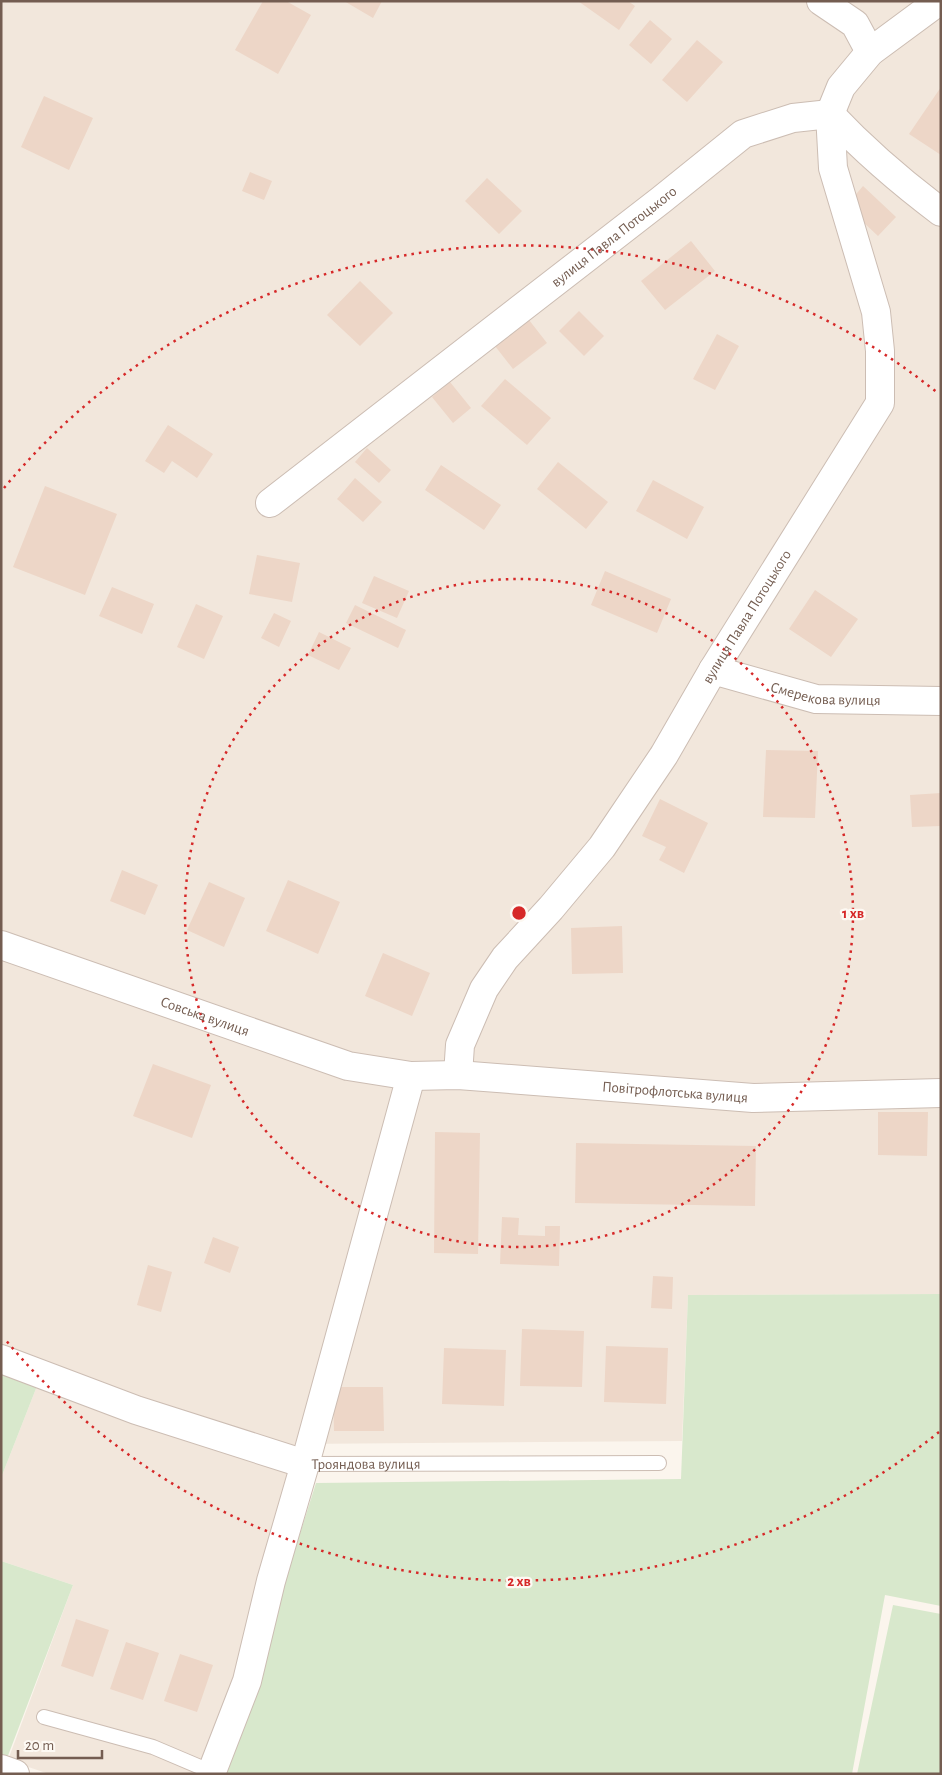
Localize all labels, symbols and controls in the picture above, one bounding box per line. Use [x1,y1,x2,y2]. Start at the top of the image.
street label: вулиця Павла Потоцького [548,183,679,290]
street label: вулиця Павла Потоцького [699,547,794,686]
street label: Смерекова вулиця [769,679,881,708]
centre of rings [510,904,528,922]
text: 1 хв [842,906,864,921]
street label: Совська вулиця [159,994,251,1039]
street label: Повітрофлотська вулиця [601,1079,749,1105]
street label: Трояндова вулиця [311,1456,421,1471]
text: 2 хв [507,1574,531,1589]
scale bar [18,1728,101,1760]
text: 20 m [25,1738,54,1753]

